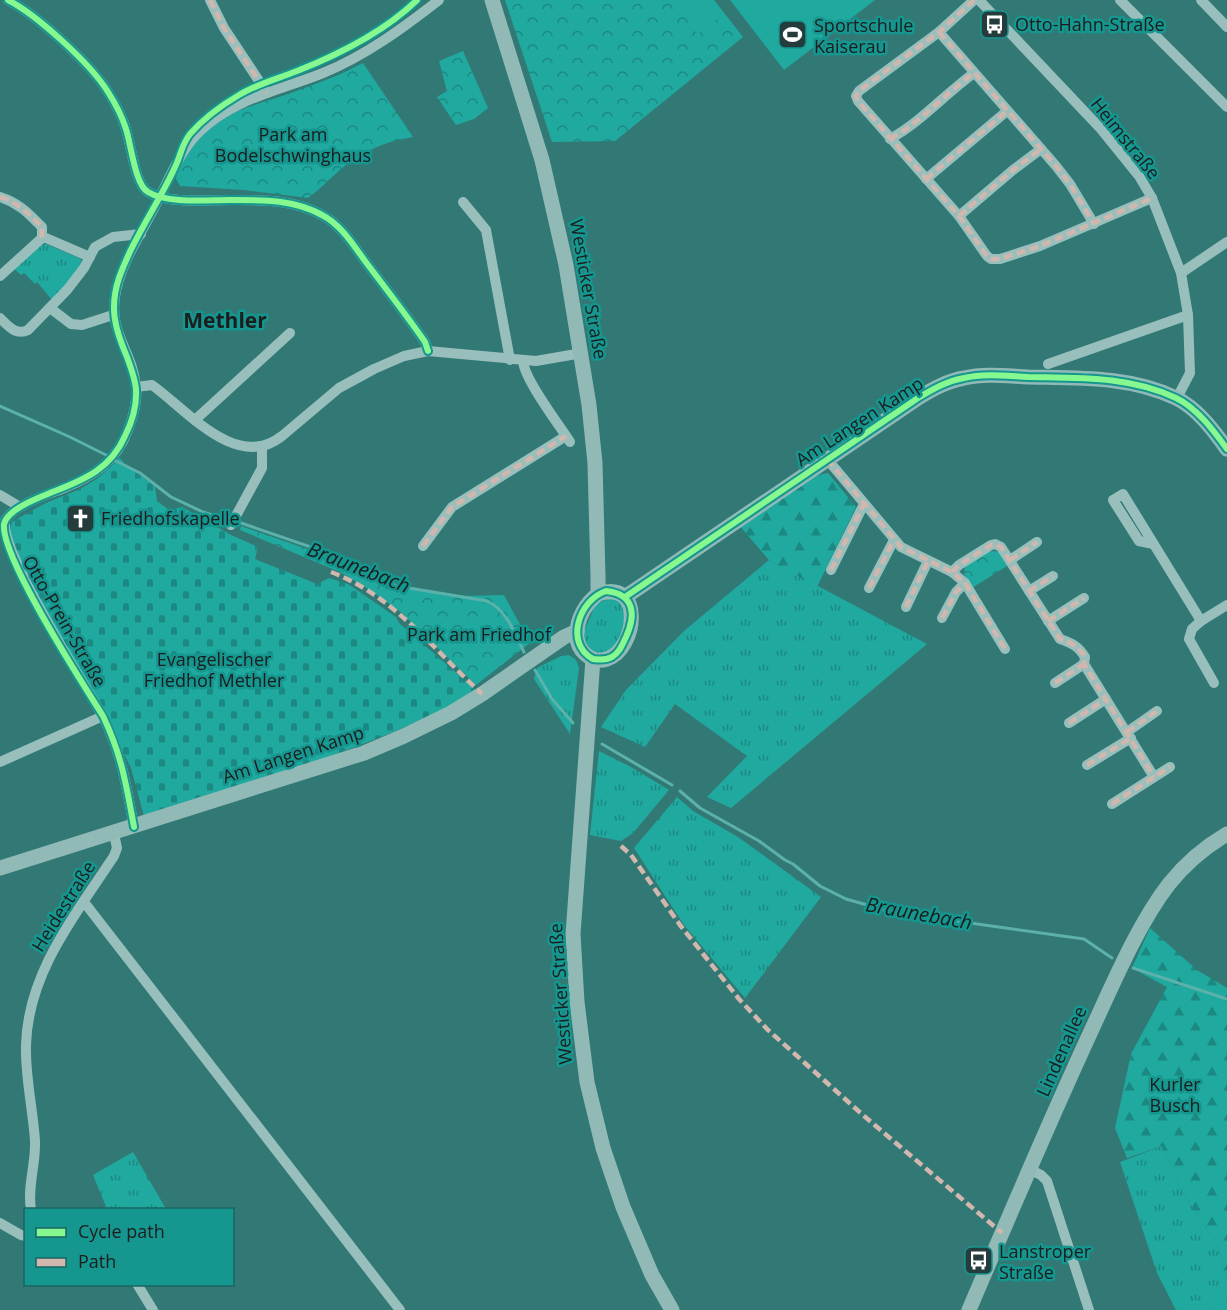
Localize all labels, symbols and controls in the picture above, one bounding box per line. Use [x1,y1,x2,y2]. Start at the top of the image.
bus stop icon: Otto-Hahn-Straße [978,8,1010,40]
place label: Otto-Hahn-Straße [1015,12,1165,36]
place label: Sportschule Kaiserau [814,13,913,58]
sports icon: Sportschule Kaiserau [777,19,809,51]
street label: Heimstraße [1086,92,1166,184]
park label: Park am Bodelschwinghaus [215,122,371,167]
street label: Westicker Straße [565,217,613,361]
district label: Methler [183,306,267,334]
street label: Am Langen Kamp [791,371,927,471]
church icon: Friedhofskapelle [64,502,96,534]
place label: Friedhofskapelle [101,506,240,530]
water label: Braunebach [304,535,414,599]
street label: Otto-Prein-Straße [18,551,112,691]
park label: Park am Friedhof [407,622,552,646]
park label: Evangelischer Friedhof Methler [144,647,285,692]
street label: Am Langen Kamp [219,720,367,788]
street label: Heidestraße [26,856,100,956]
water label: Braunebach [864,890,974,936]
street label: Westicker Straße [543,923,577,1065]
street label: Lindenallee [1030,1002,1092,1100]
park label: Kurler Busch [1149,1072,1201,1117]
legend [24,1208,234,1286]
text: Cycle path [78,1219,165,1243]
place label: Lanstroper Straße [999,1239,1092,1284]
bus stop icon: Lanstroper Straße [962,1245,994,1277]
text: Path [78,1249,116,1273]

